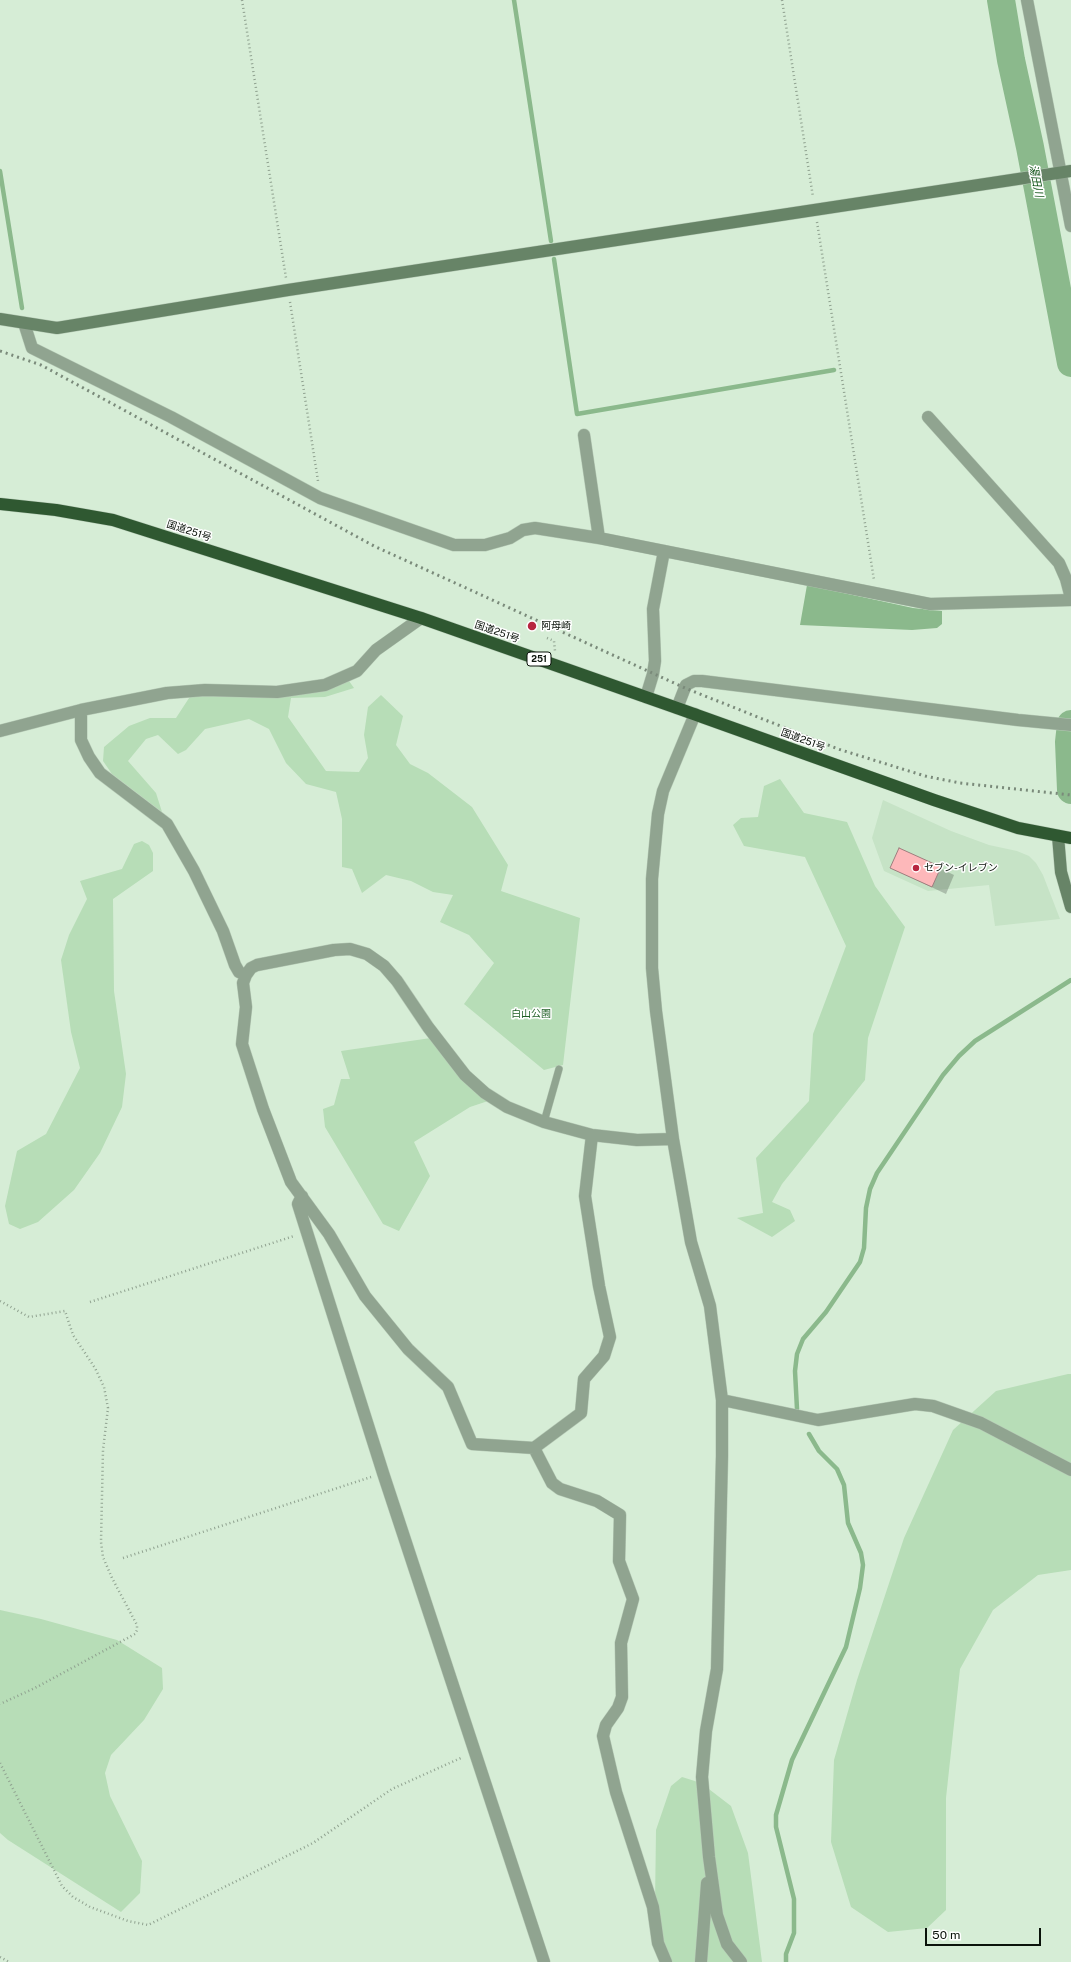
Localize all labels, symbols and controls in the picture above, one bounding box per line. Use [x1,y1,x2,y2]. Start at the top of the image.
water label: 湯田川 [1026,164,1046,198]
street label: 国道251号 [165,518,213,544]
street label: 国道251号 [473,619,521,645]
marker: 阿母崎 [526,620,538,632]
place label: 阿母崎 [541,620,571,632]
road number: 251 [527,652,551,666]
street label: 国道251号 [779,726,827,754]
place label: セブン-イレブン [924,862,998,874]
marker: セブン-イレブン [911,863,921,873]
park label: 白山公園 [511,1008,551,1020]
scale bar [927,1920,1043,1946]
text: 50 m [932,1928,960,1942]

